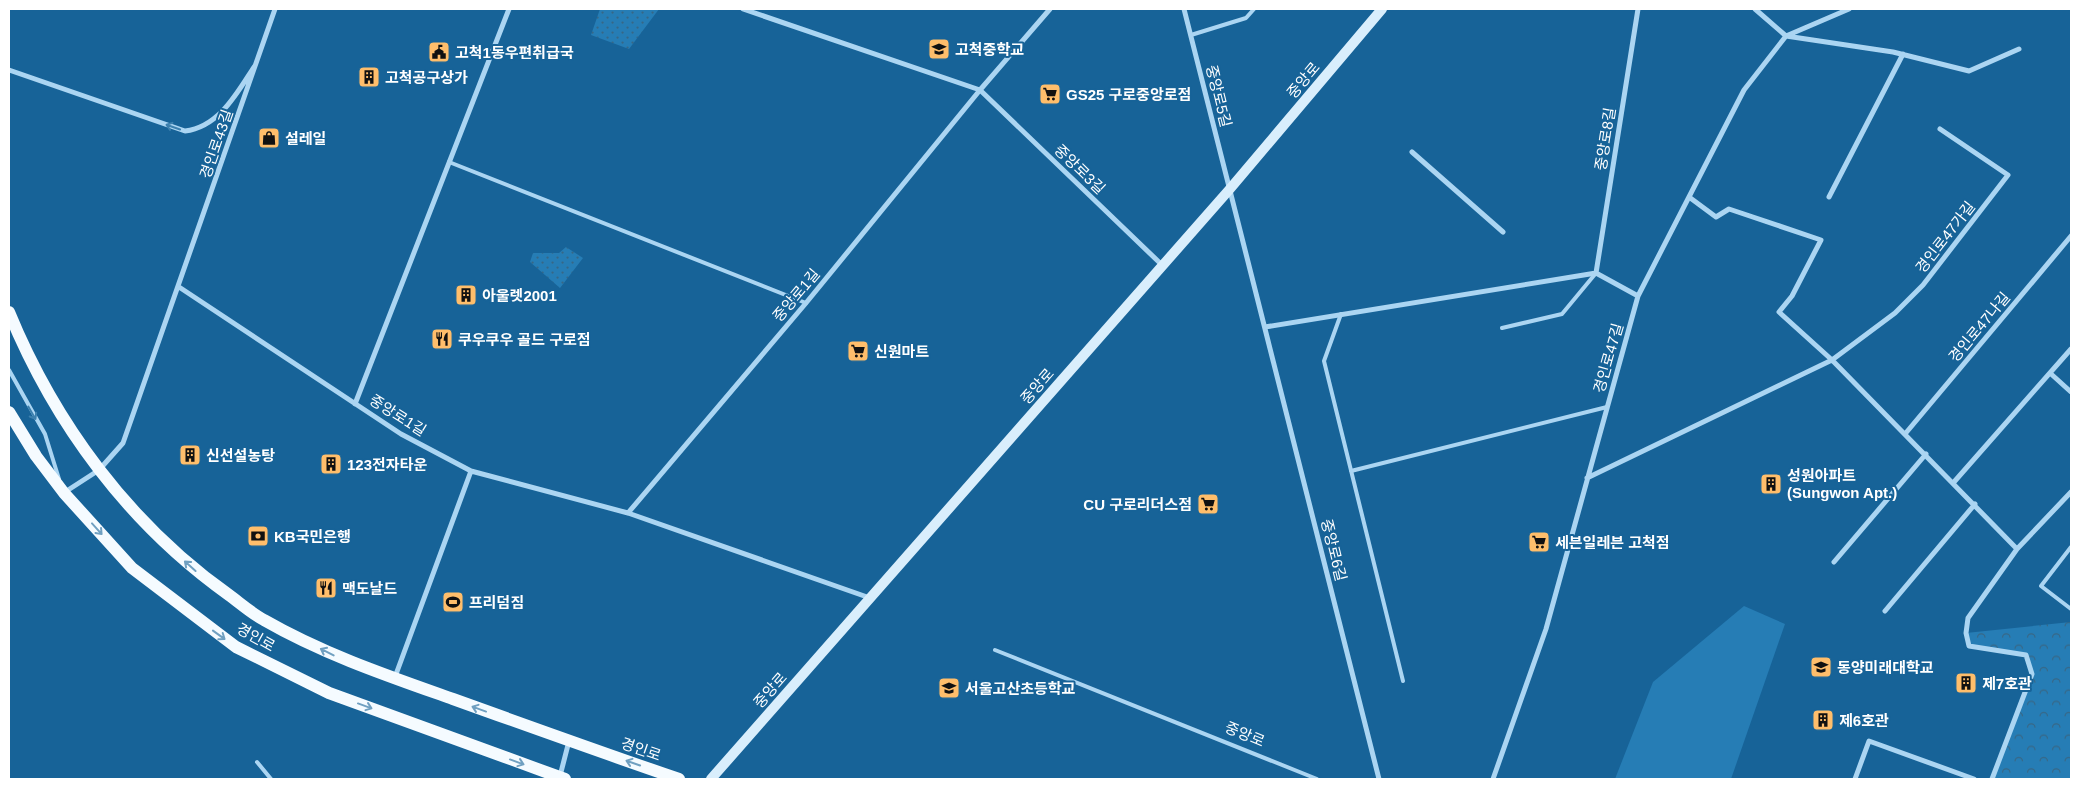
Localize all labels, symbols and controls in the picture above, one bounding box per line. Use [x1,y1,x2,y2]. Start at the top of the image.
school or university icon: 고척중학교 [927,37,951,61]
public building icon: 고척1동우편취급국 [427,40,451,64]
place label: 고척중학교 [955,41,1024,58]
place label: 고척1동우편취급국 [455,44,574,61]
street label: 중앙로 [1283,59,1323,101]
street label: 중앙로5길 [1203,63,1235,129]
building icon: 고척공구상가 [357,65,381,89]
place label: 고척공구상가 [385,69,468,86]
supermarket icon: GS25 구로중앙로점 [1038,82,1062,106]
place label: GS25 구로중앙로점 [1066,86,1191,103]
street label: 중앙로8길 [1592,106,1618,172]
street label: 경인로43길 [196,107,236,181]
one-way arrow [166,122,181,131]
shop icon: 설레일 [257,126,281,150]
place label: 설레일 [285,130,326,147]
street label: 중앙로3길 [1051,141,1109,197]
street label: 경인로47가길 [1912,198,1978,276]
street label: 중앙로1길 [769,265,823,325]
building icon: 아울렛2001 [454,283,478,307]
place label: 아울렛2001 [482,287,557,304]
street label: 경인로47나길 [1945,289,2013,365]
street label: 경인로47길 [1590,321,1626,395]
restaurant icon: 쿠우쿠우 골드 구로점 [430,327,454,351]
place label: 쿠우쿠우 골드 구로점 [458,331,591,348]
supermarket icon: 신원마트 [846,339,870,363]
place label: 신원마트 [874,343,929,360]
street label: 중앙로 [1017,365,1057,407]
street label: 중앙로1길 [367,391,429,439]
one-way arrow [28,405,38,419]
building icon: 신선설농탕 [178,443,202,467]
place label: 신선설농탕 [206,447,275,464]
building icon: 123전자타운 [319,452,343,476]
place label: 123전자타운 [347,456,427,473]
place label: 성원아파트 (Sungwon Apt.) [1787,467,1897,501]
building icon: 성원아파트 (Sungwon Apt.) [1759,472,1783,496]
supermarket icon: CU 구로리더스점 [1196,492,1220,516]
place label: CU 구로리더스점 [1083,496,1192,513]
street label: 중앙로6길 [1318,517,1350,583]
one-way arrow [91,522,102,535]
bank icon: KB국민은행 [246,524,270,548]
place label: KB국민은행 [274,528,351,545]
supermarket icon: 세븐일레븐 고척점 [1527,530,1551,554]
place label: 세븐일레븐 고척점 [1555,534,1670,551]
one-way arrow [183,560,196,572]
restaurant icon: 맥도날드 [314,576,338,600]
place label: 맥도날드 [342,580,397,597]
sports icon: 프리덤짐 [441,590,465,614]
place label: 프리덤짐 [469,594,524,611]
street label: 경인로 [234,620,278,654]
one-way arrow [212,629,225,640]
one-way arrow [320,647,335,656]
school or university icon: 동양미래대학교 [1809,655,1833,679]
place label: 동양미래대학교 [1837,659,1934,676]
street label: 중앙로 [750,669,790,711]
building icon: 제7호관 [1954,671,1978,695]
place label: 제7호관 [1982,675,2032,692]
school or university icon: 서울고산초등학교 [937,676,961,700]
place label: 서울고산초등학교 [965,680,1076,697]
one-way arrow [356,702,372,711]
one-way arrow [472,704,488,713]
building icon: 제6호관 [1811,708,1835,732]
place label: 제6호관 [1839,712,1889,729]
street label: 중앙로 [1223,718,1267,750]
street label: 경인로 [619,734,663,764]
one-way arrow [509,758,524,767]
one-way arrow [625,758,641,767]

